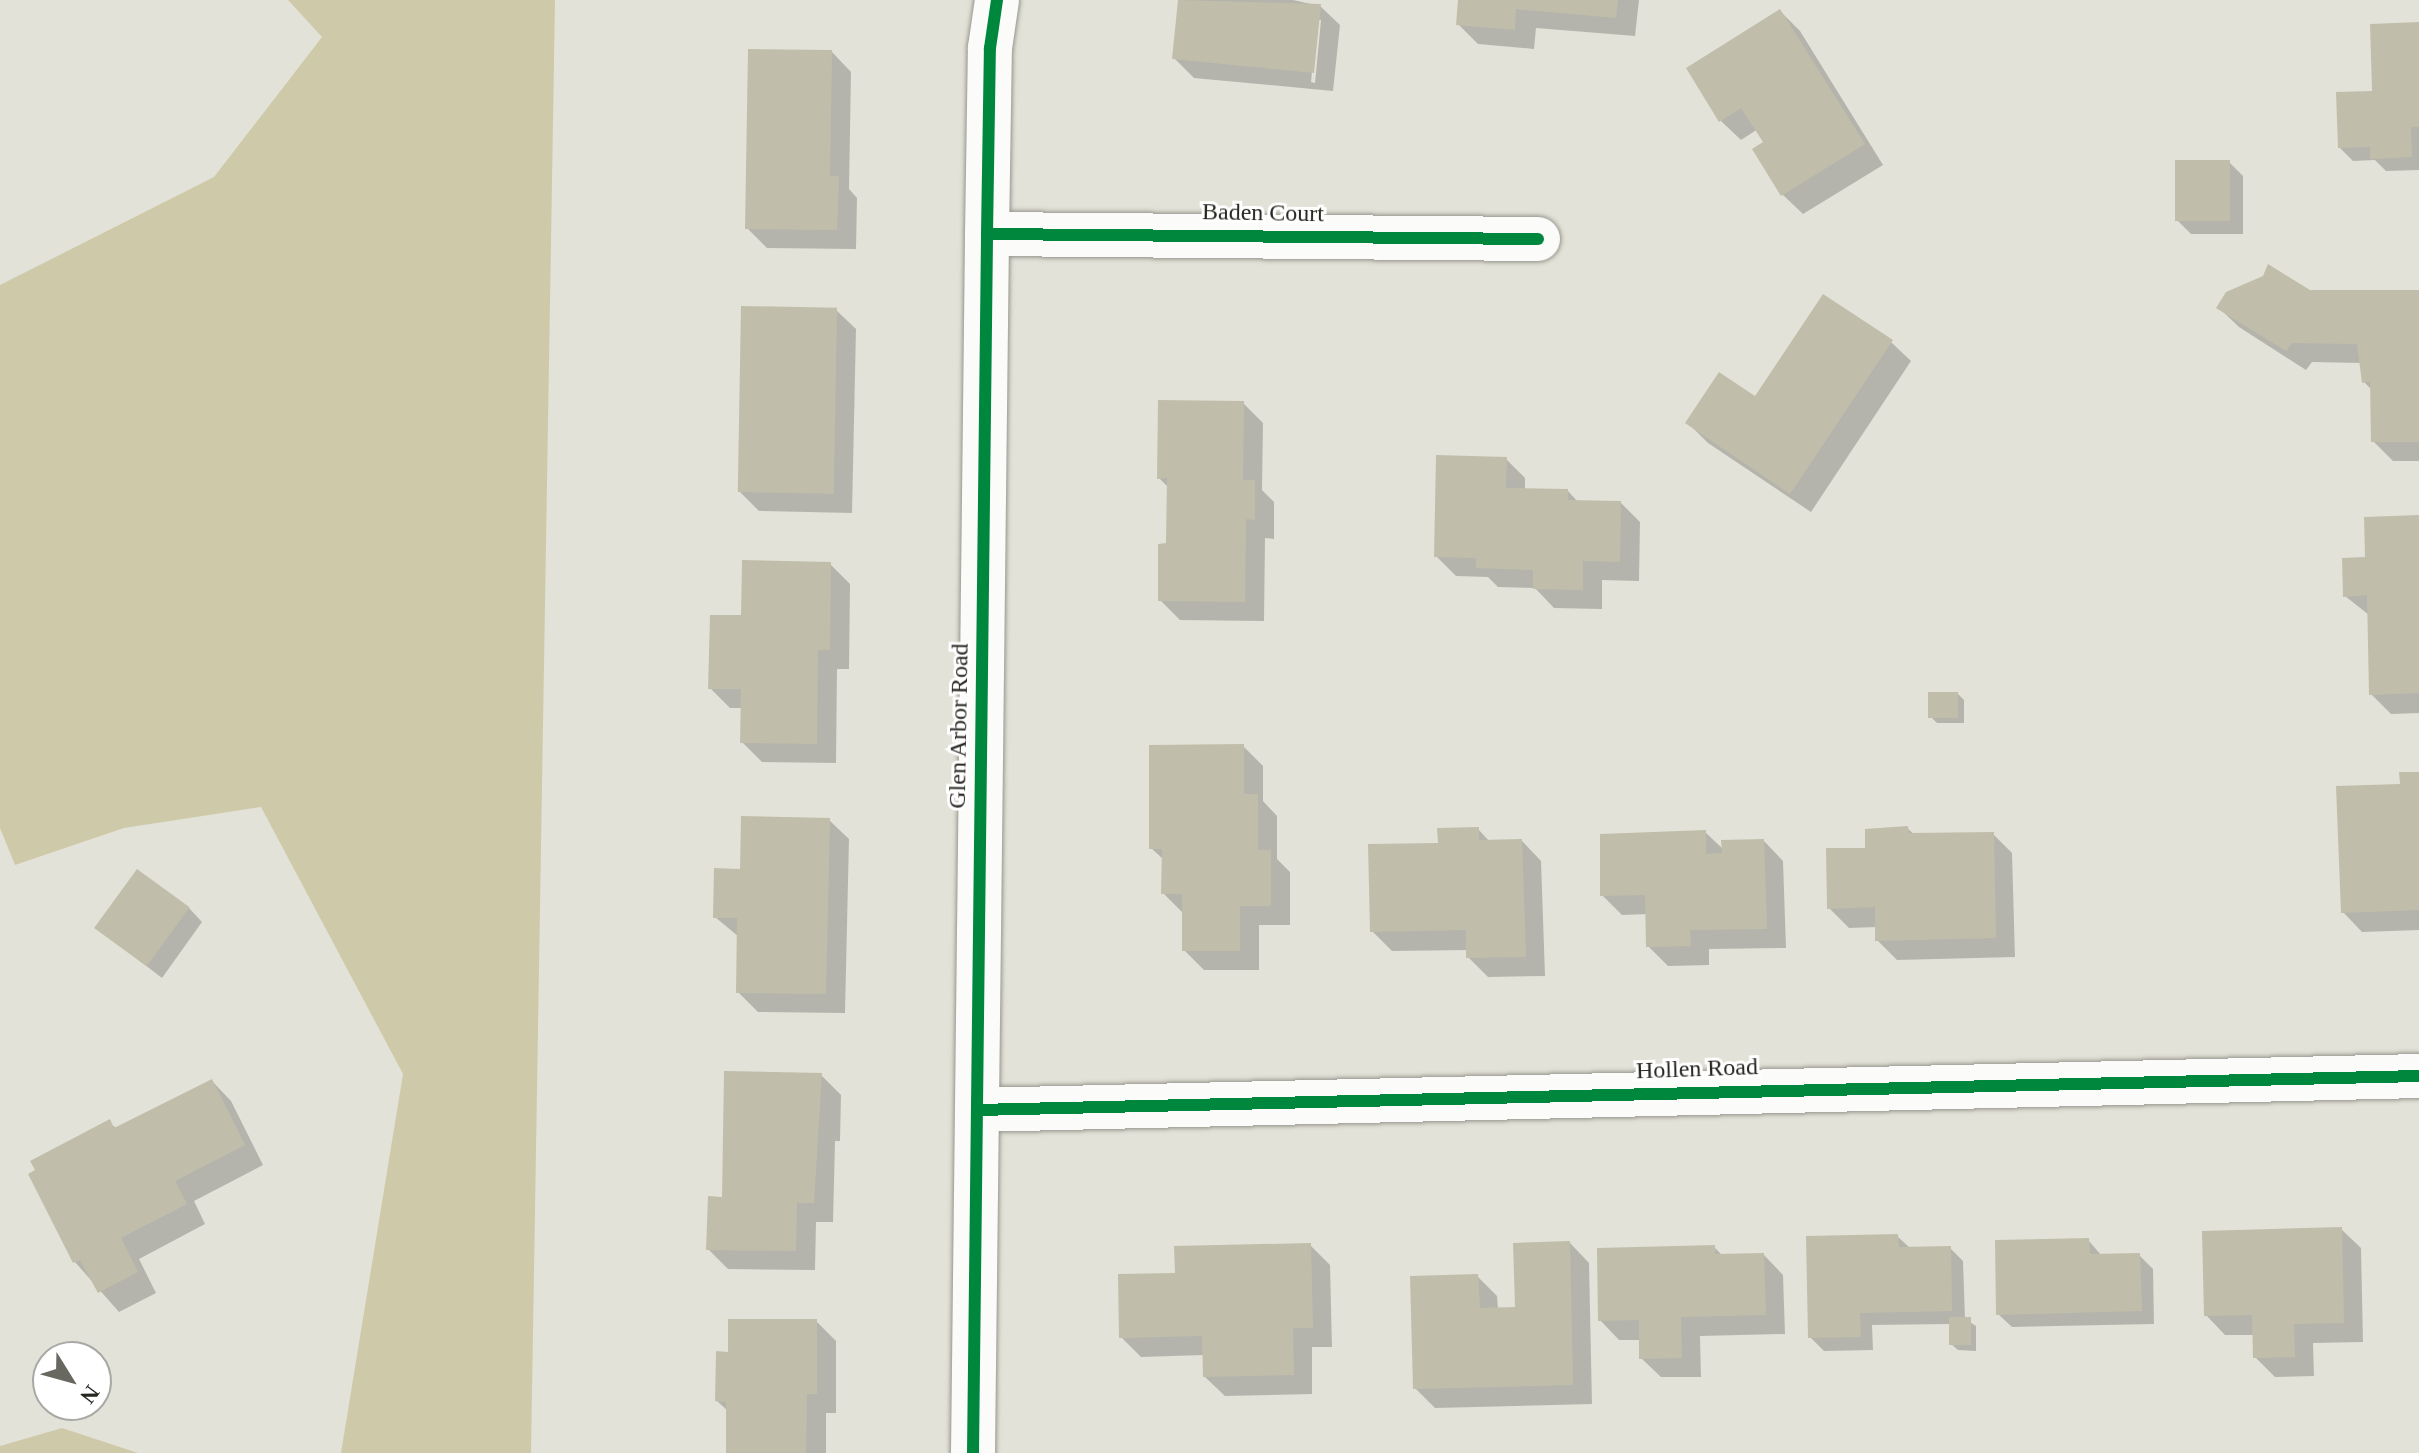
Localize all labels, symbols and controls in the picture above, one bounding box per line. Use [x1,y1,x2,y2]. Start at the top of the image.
street label: Baden Court [1202,198,1324,228]
street label: Glen Arbor Road [943,642,975,810]
street label: Hollen Road [1636,1052,1758,1086]
north arrow [32,1341,112,1421]
text: N [75,1381,105,1408]

